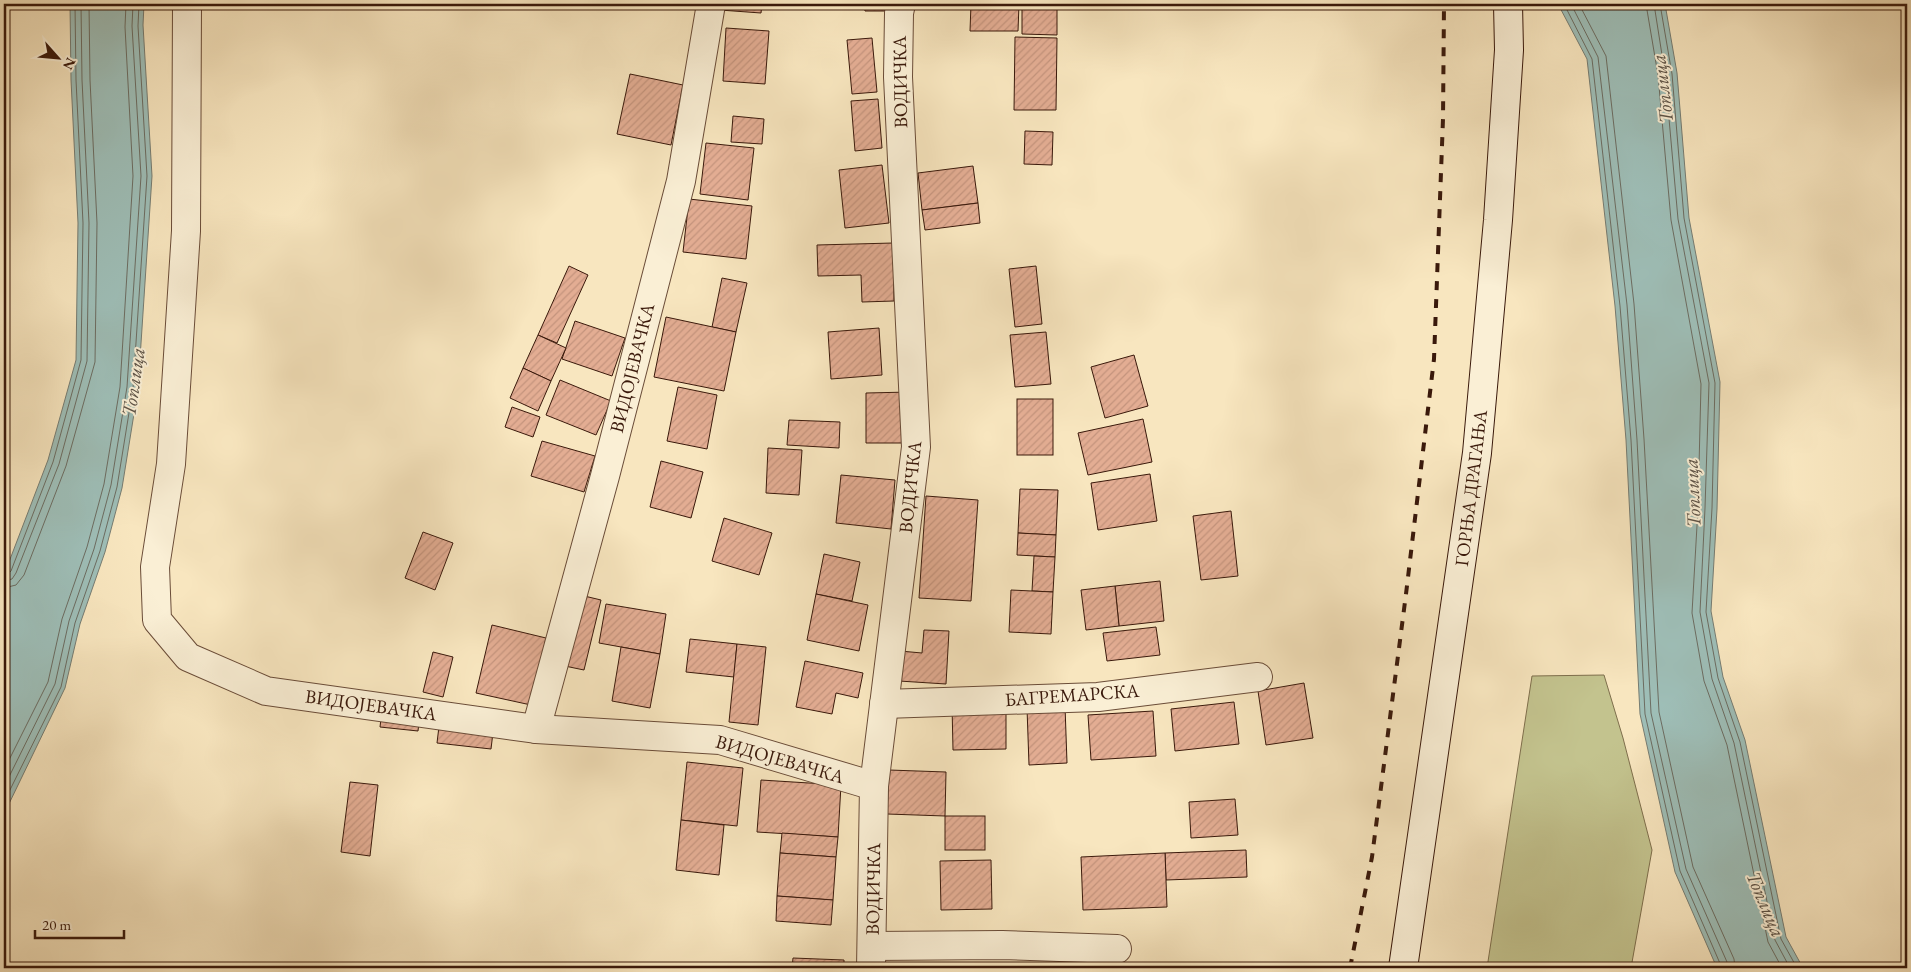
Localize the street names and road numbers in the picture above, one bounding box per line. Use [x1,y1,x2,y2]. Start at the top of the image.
street label: ВОДИЧКА [887,35,913,128]
street label: ВИДОЈЕВАЧКА [604,300,660,435]
street label: ГОРЊА ДРАГАЊА [1449,408,1493,568]
street label: ВОДИЧКА [893,439,927,534]
street label: БАГРЕМАРСКА [1004,678,1141,712]
street label: ВИДОЈЕВАЧКА [304,683,439,727]
street label: ВИДОЈЕВАЧКА [713,729,848,790]
street label: ВОДИЧКА [860,842,886,935]

